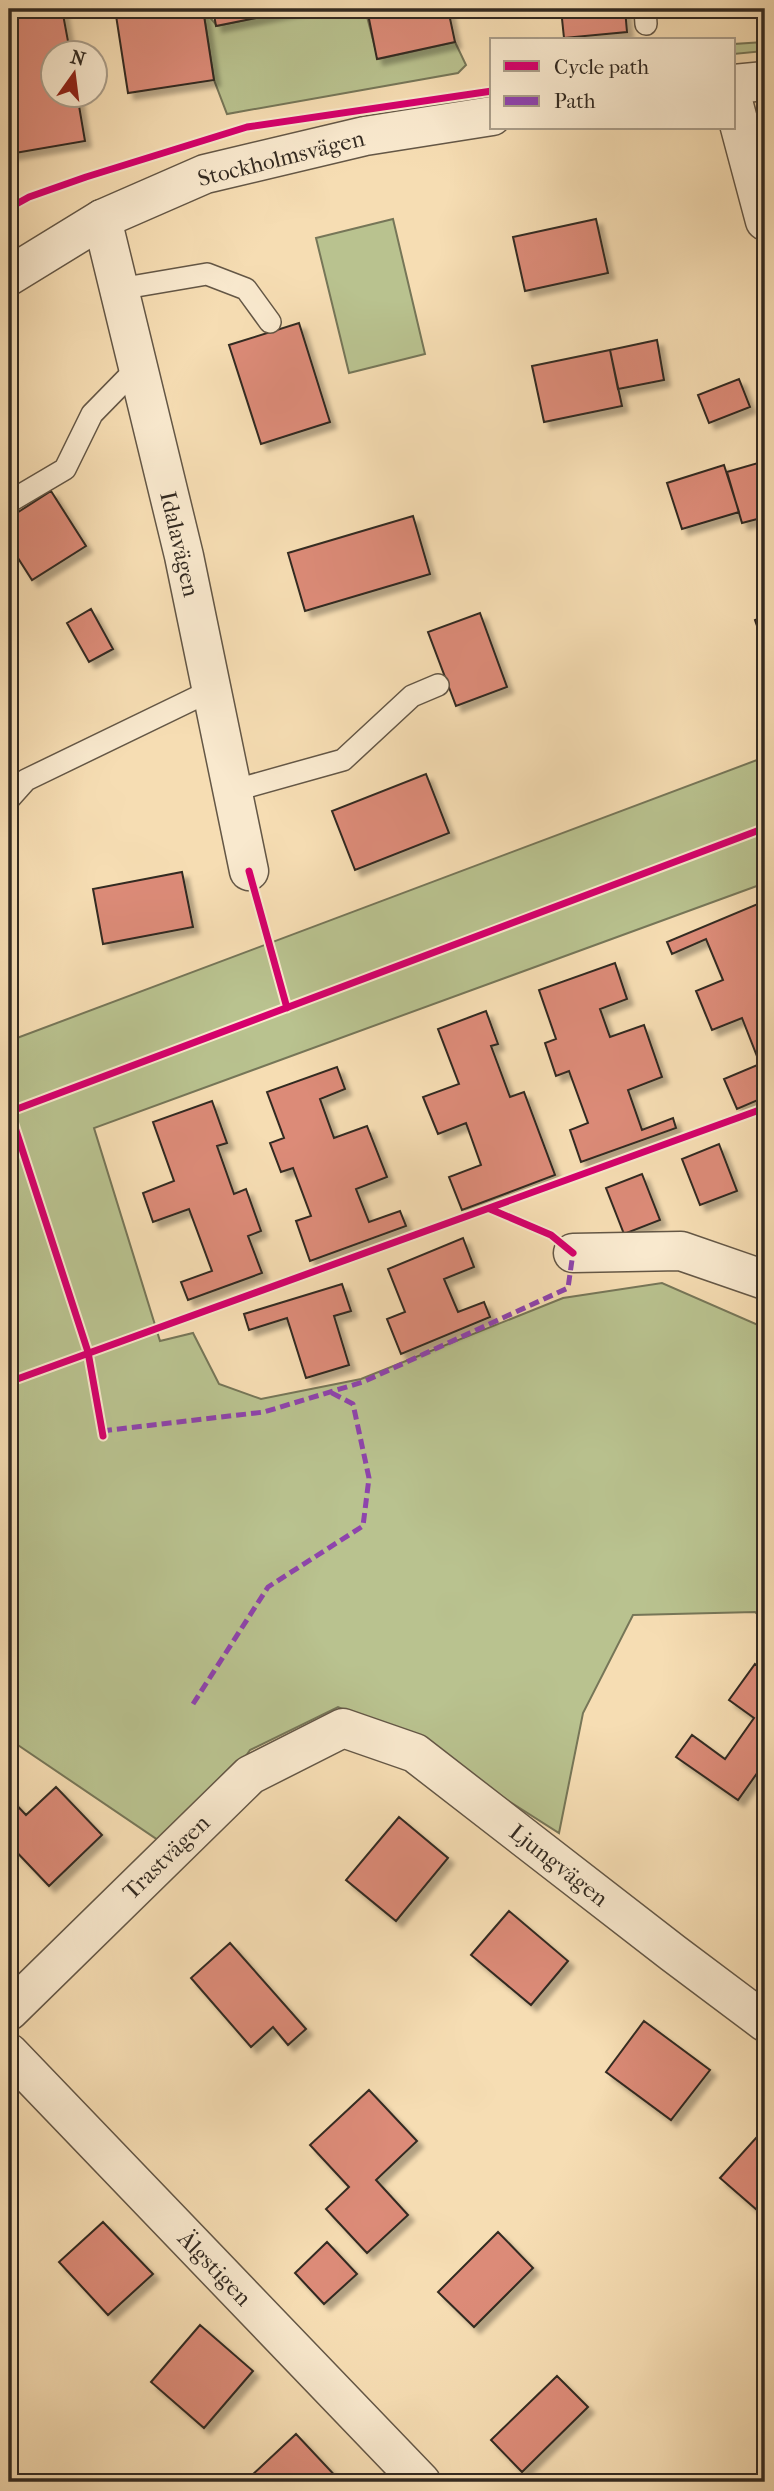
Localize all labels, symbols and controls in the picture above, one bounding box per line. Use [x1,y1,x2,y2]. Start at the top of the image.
north arrow [38,38,108,108]
legend [490,38,736,130]
text: N [68,46,88,71]
text: Cycle path [554,55,649,79]
text: Path [554,89,596,113]
street label: Stockholmsvägen [195,125,368,192]
street label: Idalavägen [154,489,205,600]
street label: Trastvägen [117,1809,216,1905]
street label: Ljungvägen [504,1819,614,1913]
street label: Älgstigen [172,2224,257,2312]

